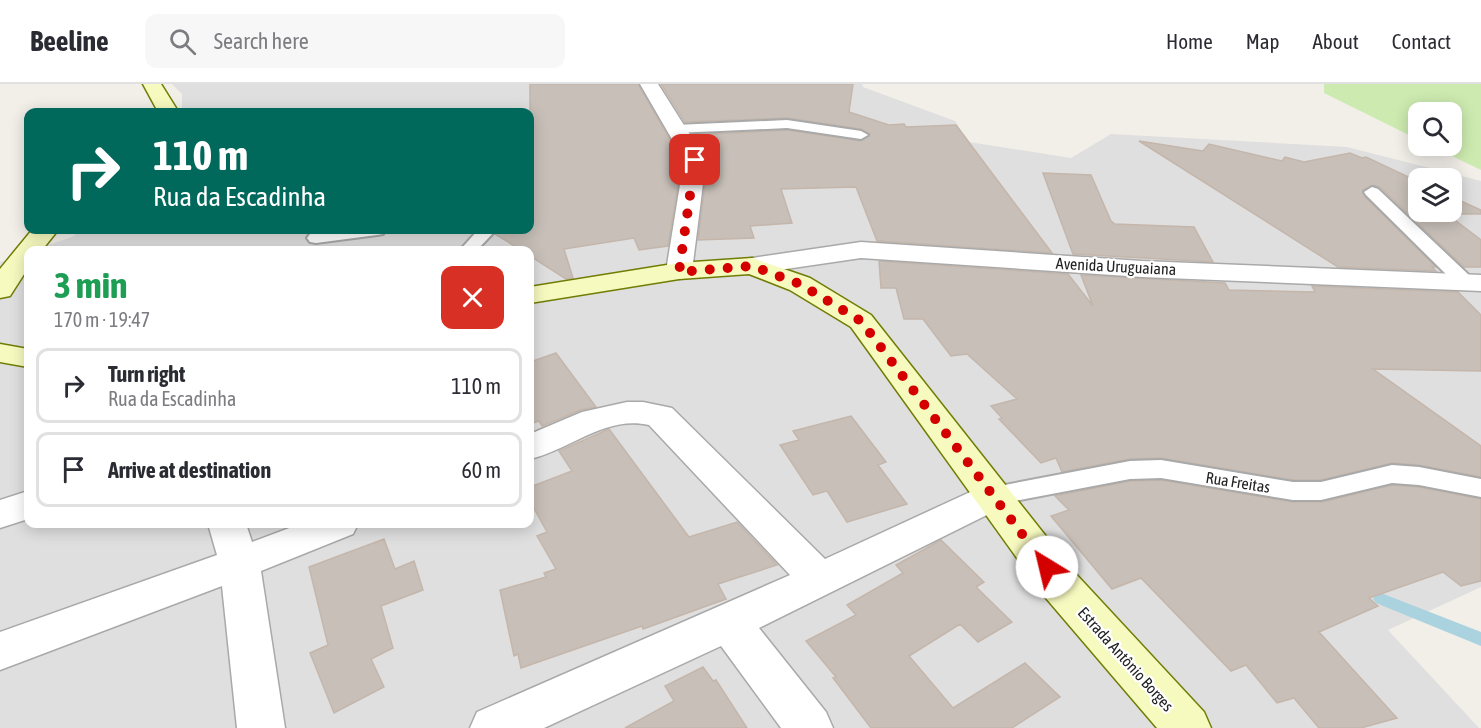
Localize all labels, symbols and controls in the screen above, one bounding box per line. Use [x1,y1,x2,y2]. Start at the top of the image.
search box [145,14,565,68]
text: Beeline [30,25,109,57]
icon: search [166,25,199,58]
text: Search here [214,28,309,54]
text: Home [1166,29,1213,53]
text: Map [1246,29,1280,53]
text: About [1313,29,1359,53]
text: Contact [1392,29,1451,53]
map controls [1408,102,1462,222]
button: search [1408,102,1462,156]
text: 110 m [153,131,248,179]
icon: right [54,132,132,210]
pin [669,134,720,185]
icon: arrive [678,143,711,176]
button: layers [1408,168,1462,222]
text: Rua da Escadinha [153,181,326,212]
street label: Avenida Uruguaiana [1055,254,1177,279]
text: 3 min [54,264,128,306]
button: close [441,266,504,329]
text: 170 m · 19:47 [54,308,150,331]
text: Turn right [108,361,185,387]
icon: right [57,369,90,402]
text: 110 m [451,373,501,399]
text: Rua da Escadinha [108,387,236,410]
icon: arrive [57,453,90,486]
text: Arrive at destination [108,457,271,483]
text: 60 m [461,457,501,483]
street label: Rua Freitas [1205,468,1272,496]
position arrow [1015,535,1079,599]
street label: Estrada Antônio Borges [1074,603,1178,716]

